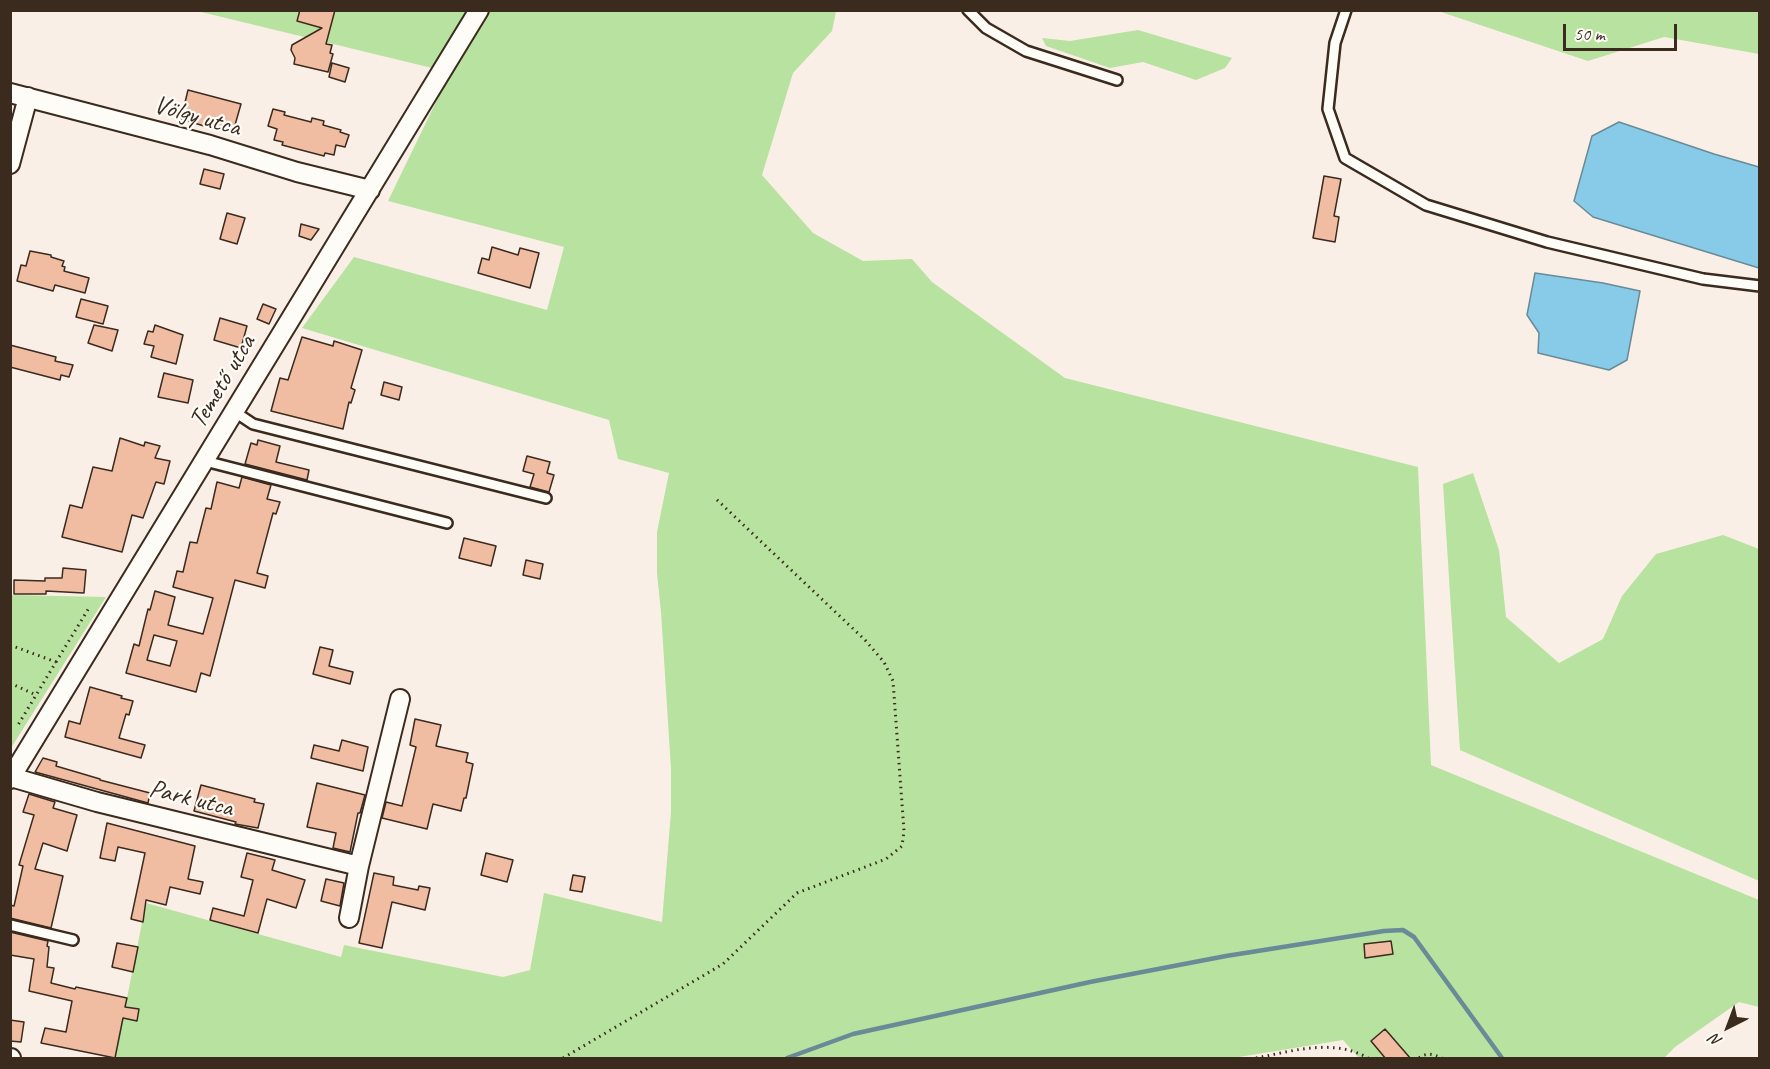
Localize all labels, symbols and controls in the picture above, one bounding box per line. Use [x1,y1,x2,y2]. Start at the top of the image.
scale bar [1566,12,1680,50]
text: 50 m [1574,23,1605,45]
street label: Völgy utca [150,90,244,144]
street label: Temető utca [183,330,263,434]
street label: Park utca [146,774,236,824]
north arrow [1698,997,1758,1057]
text: N [1706,1030,1726,1051]

